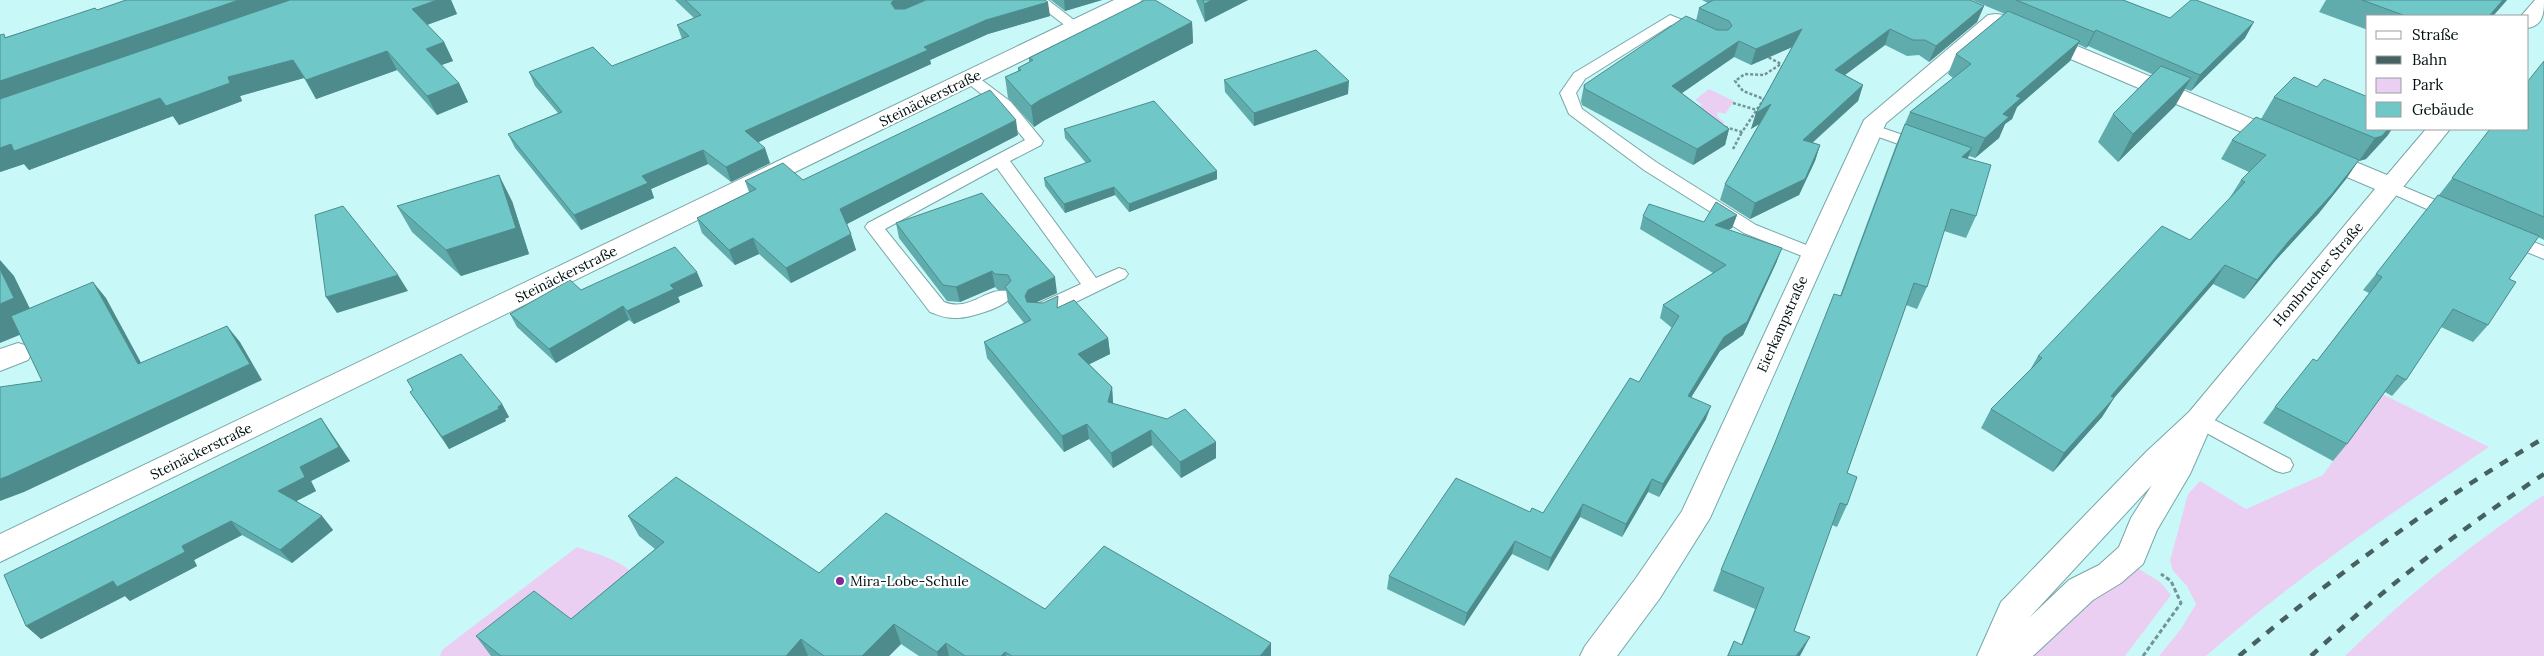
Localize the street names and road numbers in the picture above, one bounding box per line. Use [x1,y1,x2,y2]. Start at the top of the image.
street label: Steinäckerstraße [876,65,984,130]
street label: Hombrucher Straße [2269,218,2367,330]
street label: Steinäckerstraße [512,241,620,306]
street label: Eierkampstraße [1753,272,1812,375]
street label: Steinäckerstraße [147,418,255,483]

